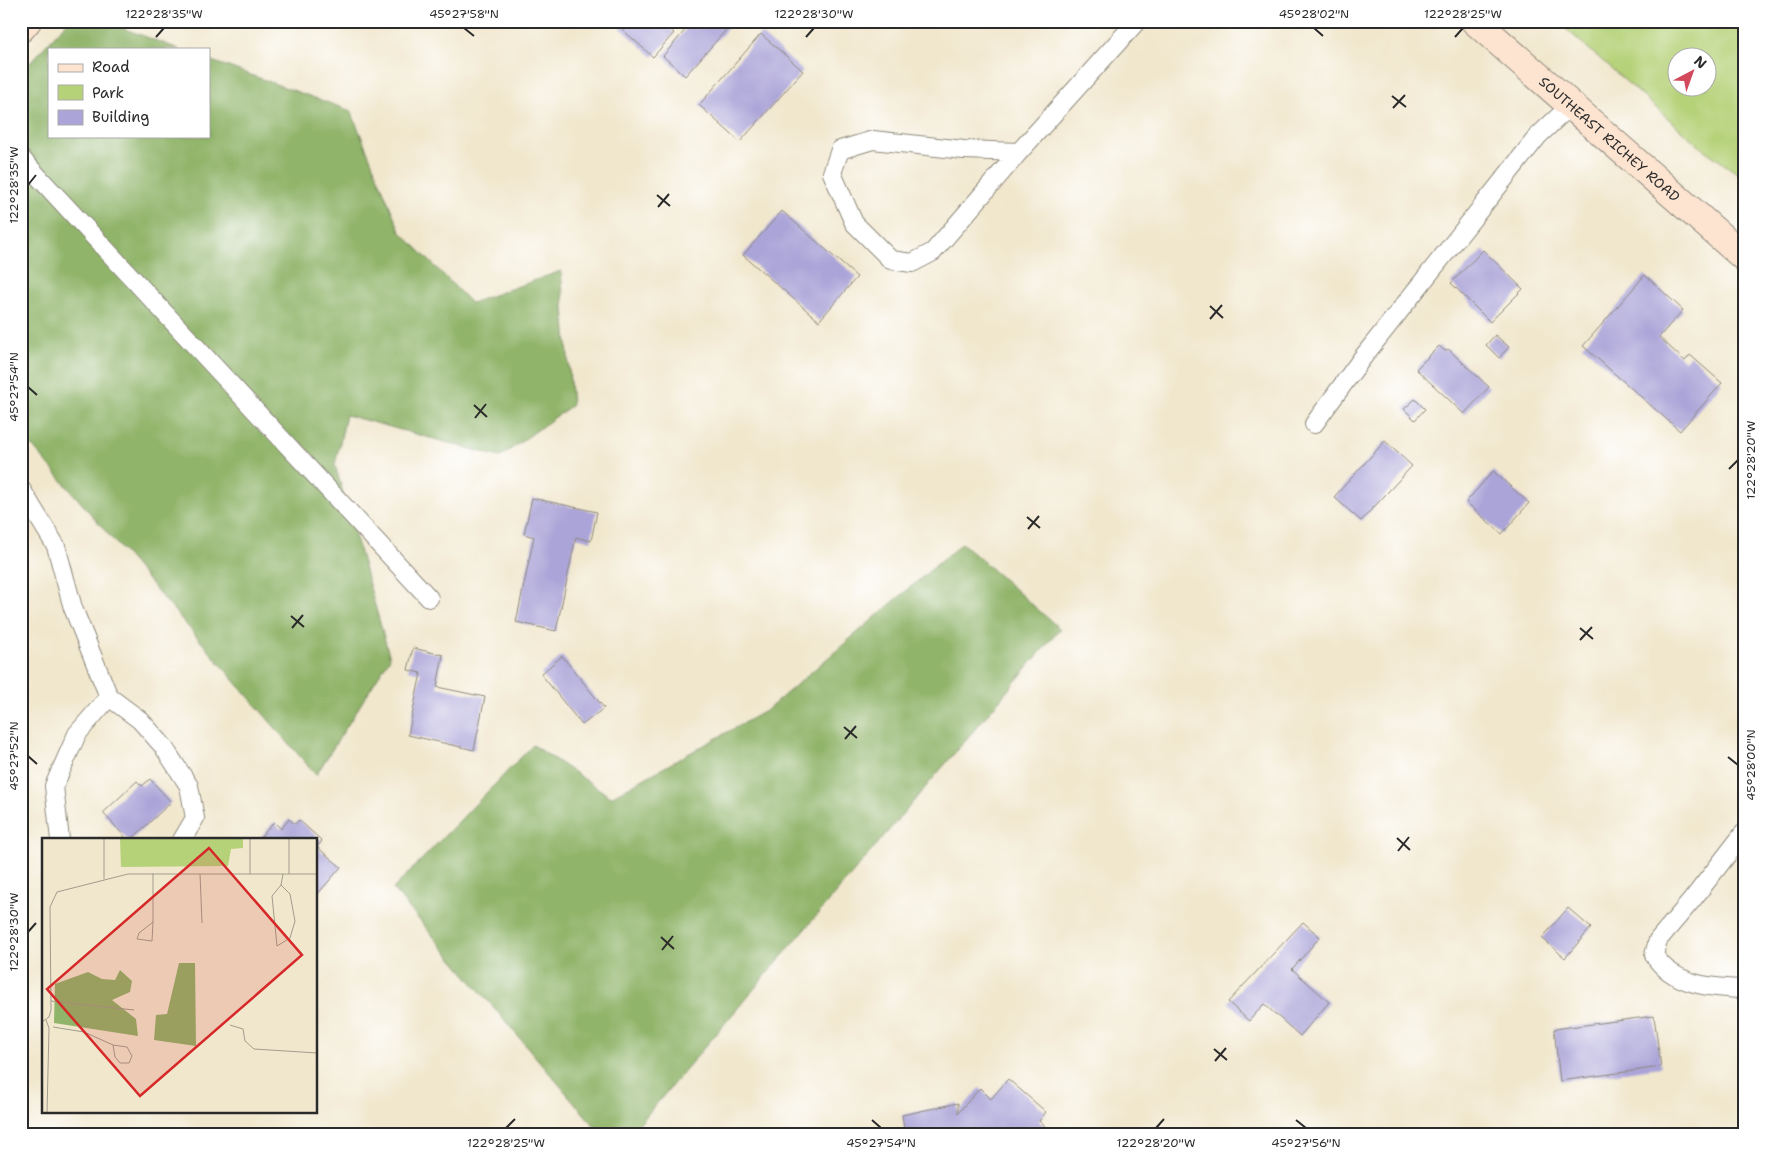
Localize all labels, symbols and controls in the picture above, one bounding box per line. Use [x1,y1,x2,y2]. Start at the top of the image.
text: 122°28'35"W [125,6,203,22]
text: 45°27'58"N [429,6,499,22]
text: 122°28'30"W [774,6,854,22]
text: 45°28'02"N [1279,6,1349,22]
text: 122°28'25"W [1424,6,1502,22]
legend [48,48,210,138]
north arrow [1668,48,1718,98]
text: N [1690,52,1711,73]
text: Road [92,57,130,77]
street label: SOUTHEAST RICHEY ROAD [1535,73,1684,206]
text: Park [92,83,124,103]
text: Building [92,107,149,127]
text: 122°28'35"W [6,146,22,224]
text: 45°27'54"N [6,352,22,422]
text: 122°28'20"W [1743,421,1759,499]
text: 45°27'52"N [6,721,22,791]
text: 45°28'00"N [1743,729,1759,801]
inset map [42,838,318,1114]
text: 122°28'30"W [6,892,22,972]
text: 122°28'25"W [467,1135,545,1151]
text: 45°27'54"N [846,1135,916,1151]
text: 122°28'20"W [1117,1135,1195,1151]
text: 45°27'56"N [1271,1135,1341,1151]

